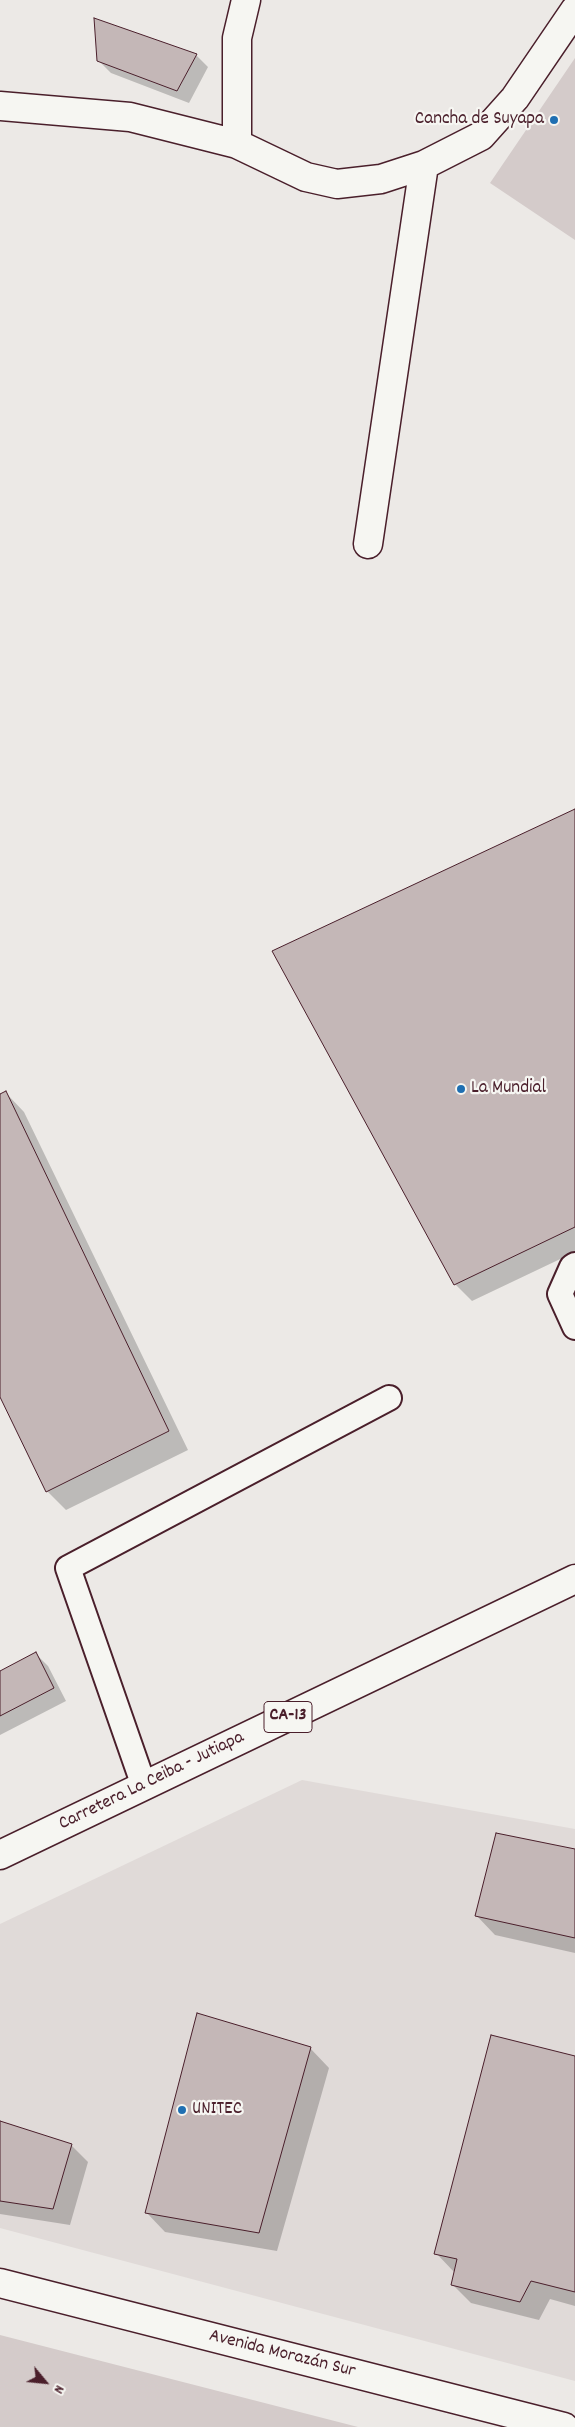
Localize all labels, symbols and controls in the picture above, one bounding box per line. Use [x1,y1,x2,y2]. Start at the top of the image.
place label: Cancha de Suyapa [415,109,544,131]
marker: Cancha de Suyapa [548,114,560,126]
place label: La Mundial [471,1078,546,1100]
marker: La Mundial [455,1083,467,1095]
road number: CA-13 [264,1701,312,1732]
street label: Carretera La Ceiba - Jutiapa [56,1727,248,1837]
place label: UNITEC [192,2099,242,2121]
marker: UNITEC [176,2104,188,2116]
street label: Avenida Morazán Sur [206,2326,358,2384]
north arrow [20,2357,70,2407]
text: N [48,2381,69,2397]

